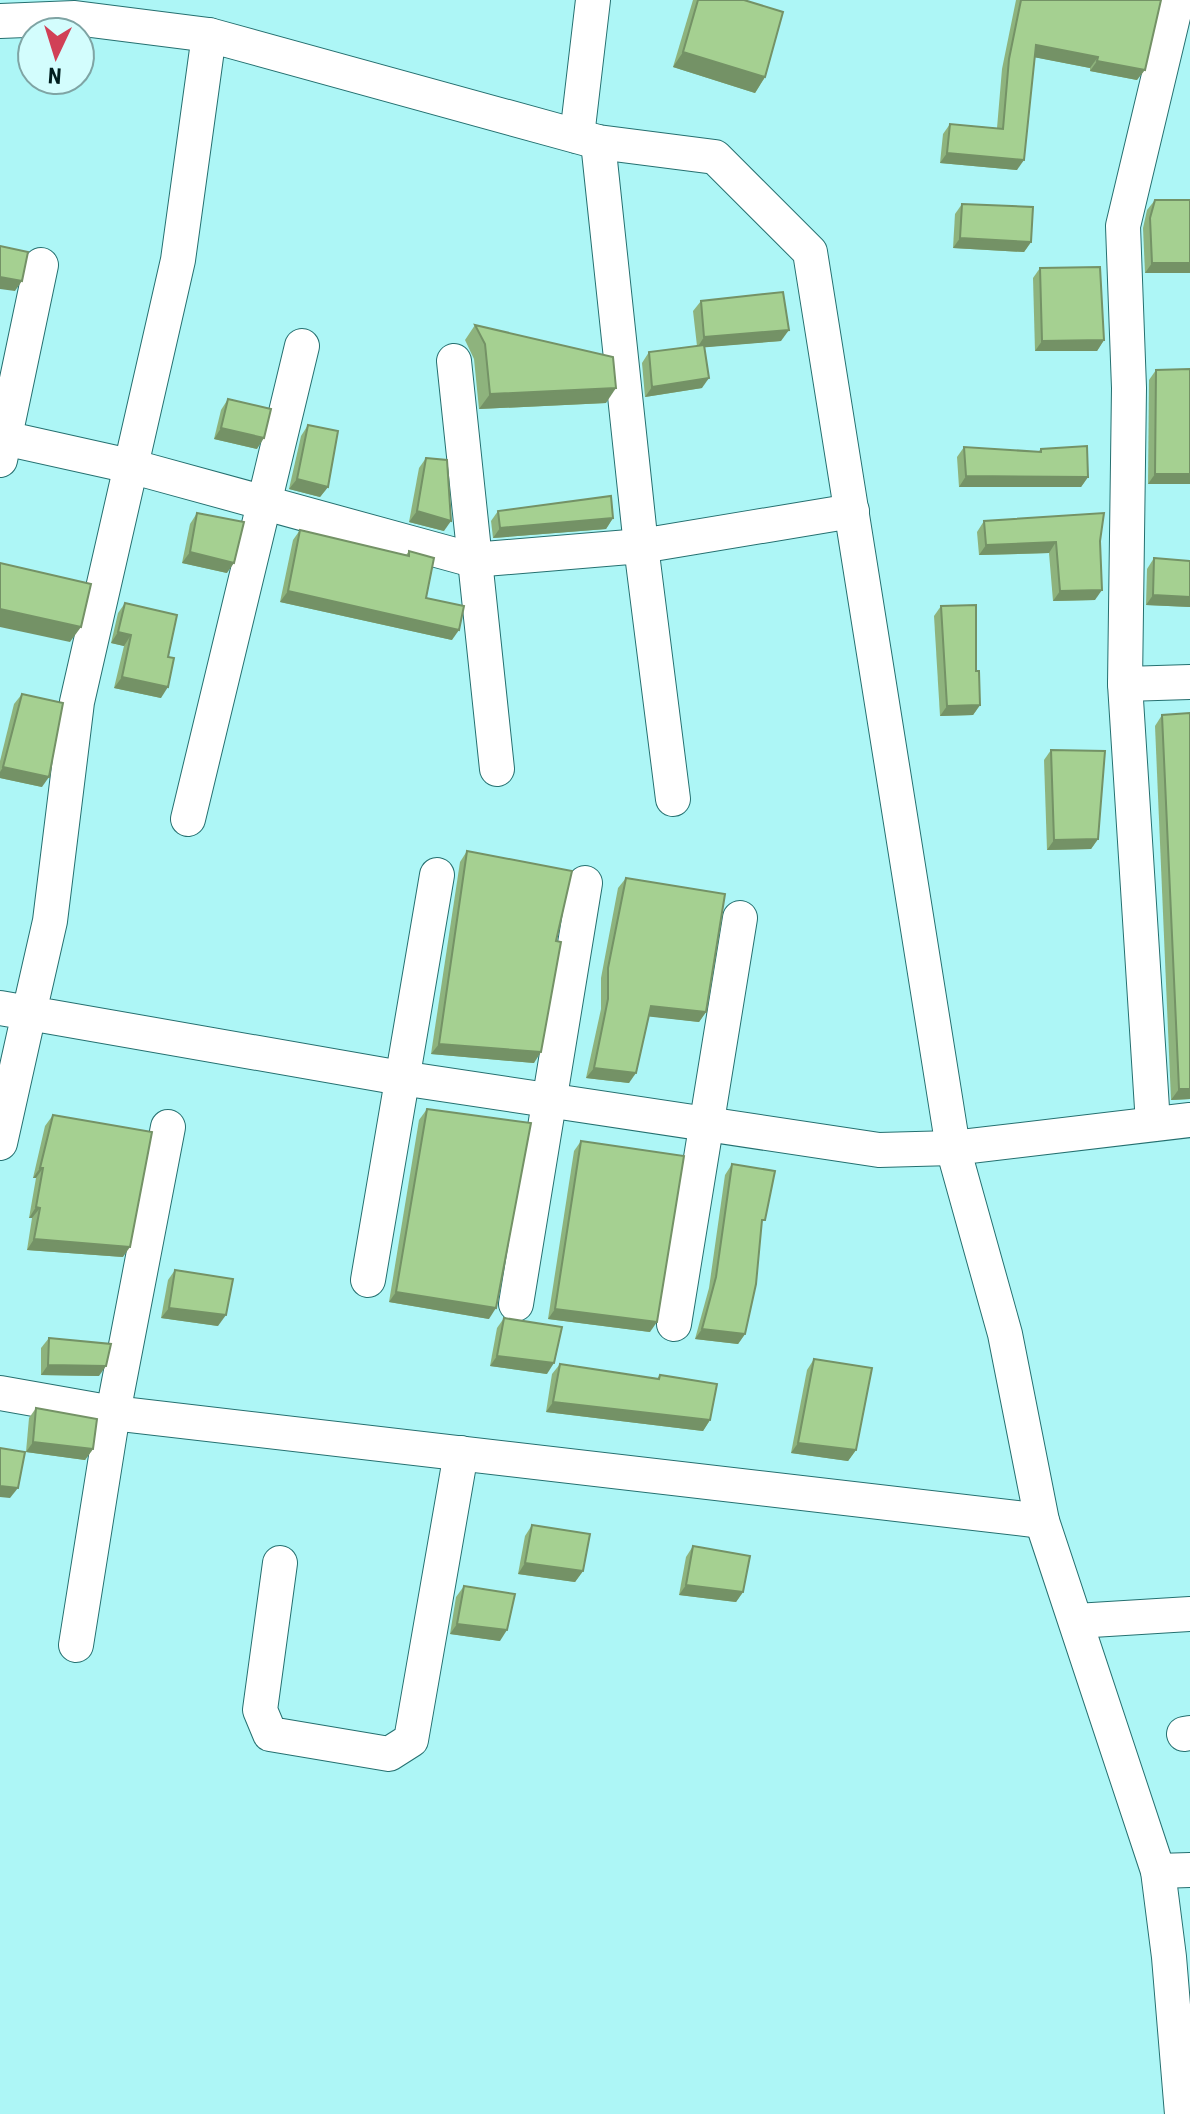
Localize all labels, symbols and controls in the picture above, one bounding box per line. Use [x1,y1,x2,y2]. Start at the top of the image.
north arrow [16,16,96,96]
text: N [47,63,62,88]

